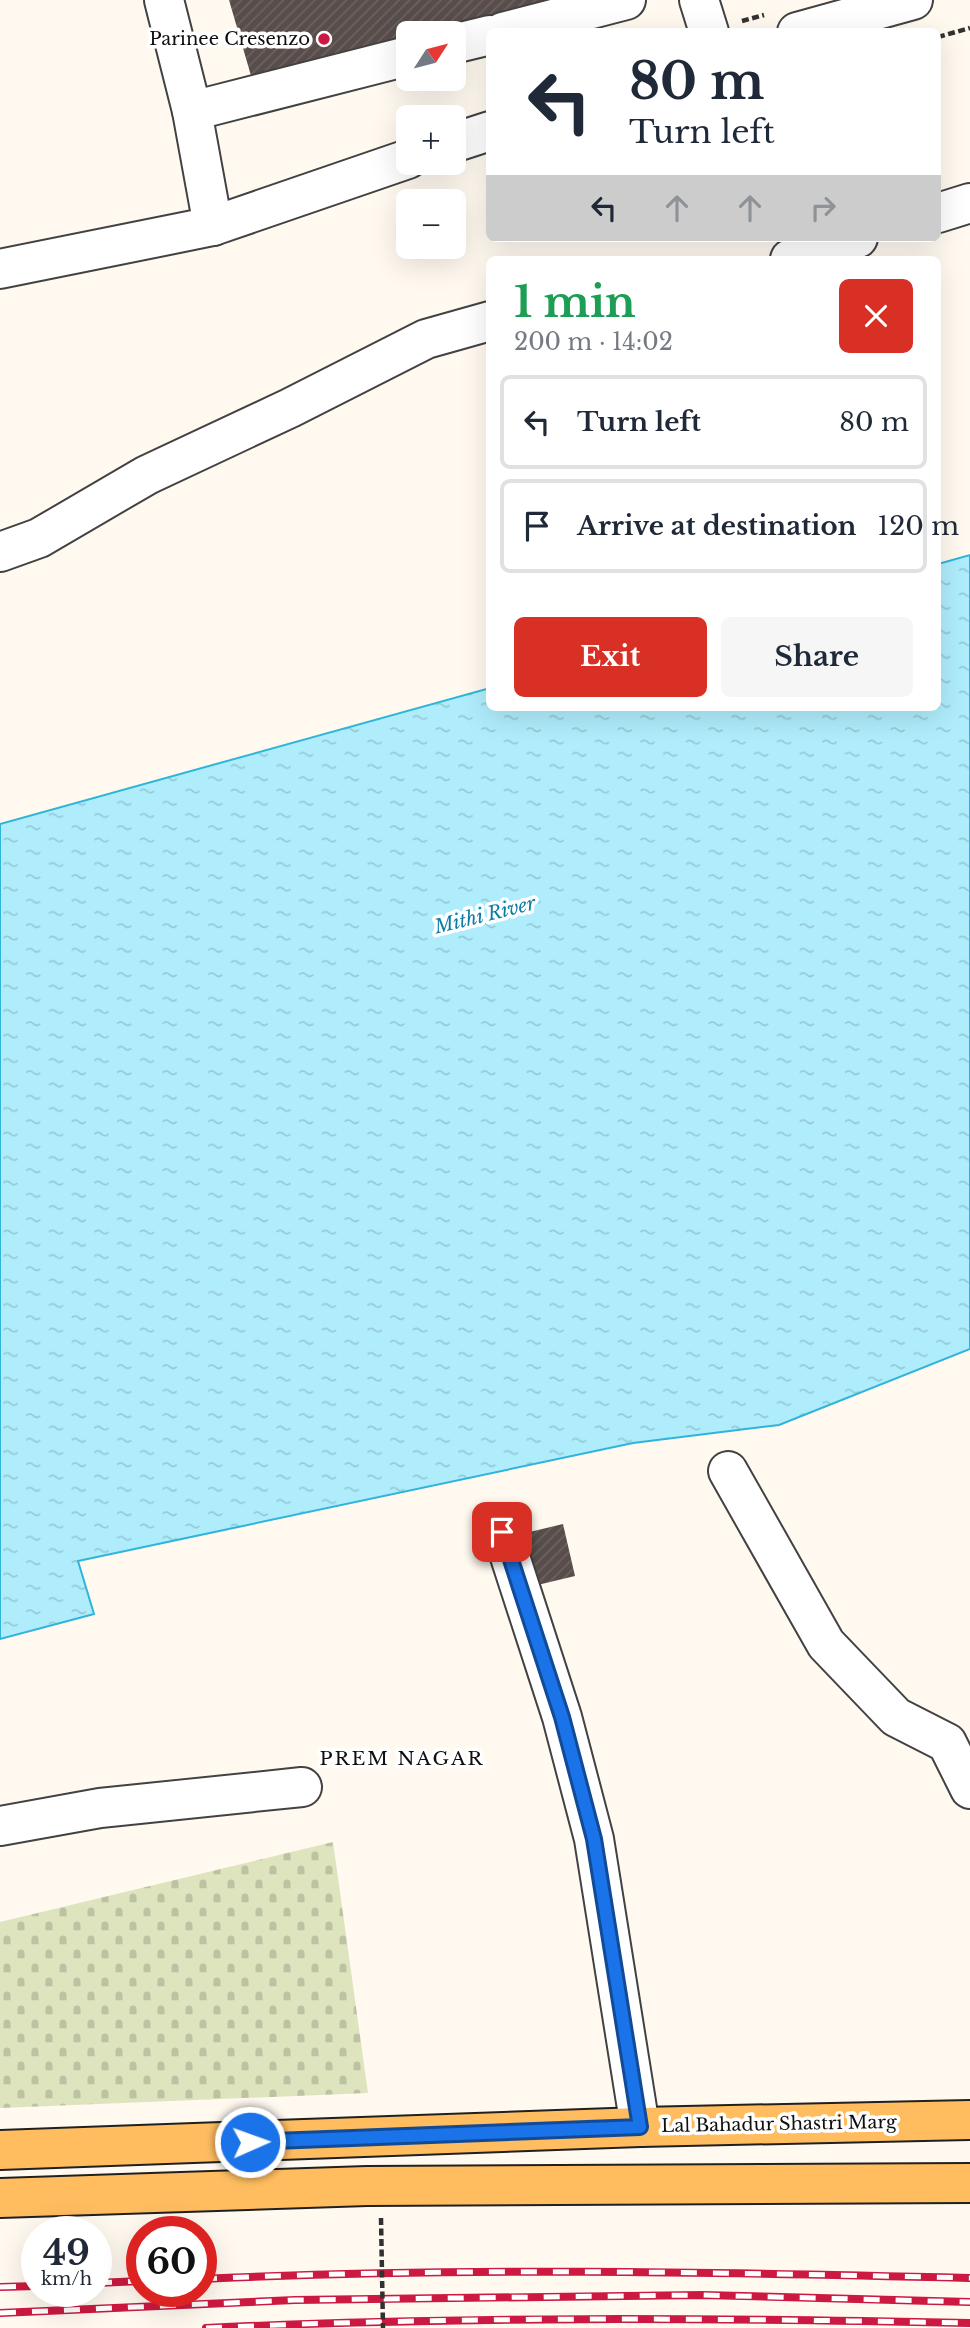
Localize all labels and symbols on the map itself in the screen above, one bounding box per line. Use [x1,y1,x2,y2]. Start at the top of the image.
north arrow [396,21,466,91]
place label: Parinee Cresenzo [149,28,310,50]
marker: Parinee Cresenzo [316,31,332,47]
water label: Mithi River [431,891,539,939]
pin [472,1502,532,1562]
district label: PREM NAGAR [319,1747,485,1770]
position arrow [213,2105,287,2179]
street label: Lal Bahadur Shastri Marg [661,2111,897,2137]
speed limit sign: 60 [126,2216,217,2307]

